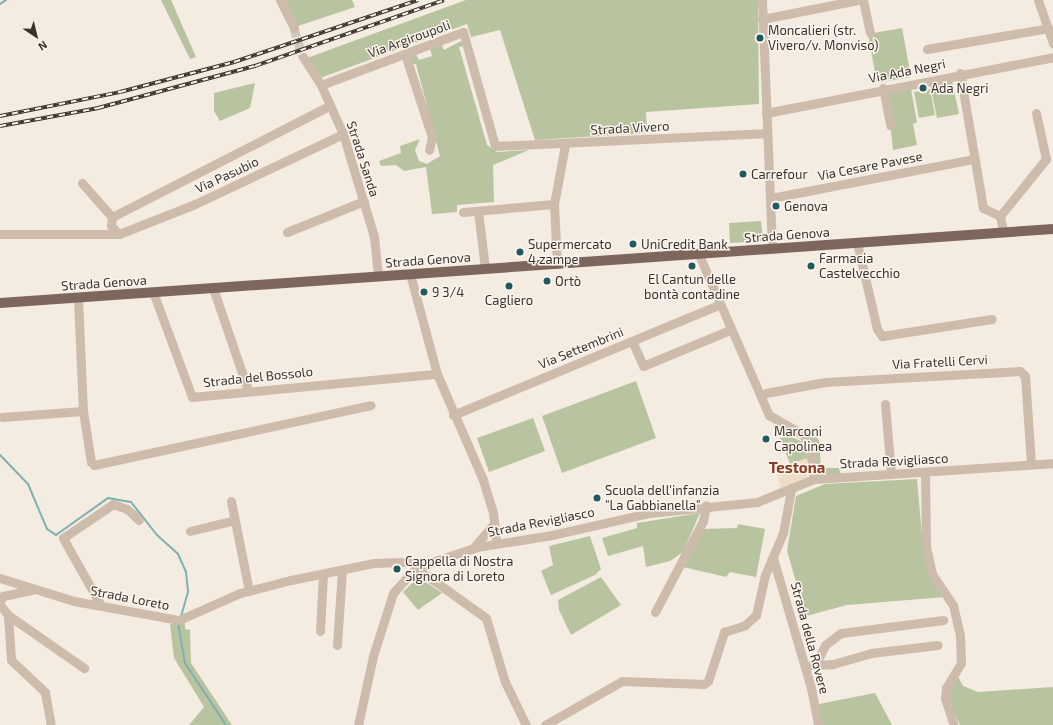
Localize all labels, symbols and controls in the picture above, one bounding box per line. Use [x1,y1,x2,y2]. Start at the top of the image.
north arrow [16,16,56,56]
street label: Via Argiroupoli [366,17,452,61]
place label: Moncalieri (str. Vivero/v. Monviso) [768,23,878,54]
marker: Moncalieri (str. Vivero/v. Monviso) [755,33,765,43]
text: N [36,39,50,54]
street label: Via Ada Negri [867,56,947,86]
place label: Ada Negri [931,80,988,96]
marker: Ada Negri [918,83,928,93]
street label: Strada Vivero [590,118,670,138]
street label: Strada Sanda [343,119,383,199]
street label: Via Cesare Pavese [816,148,924,184]
street label: Via Pasubio [193,154,261,196]
place label: Carrefour [751,166,808,182]
marker: Carrefour [738,169,748,179]
place label: Genova [784,198,828,214]
marker: Genova [771,201,781,211]
street label: Strada Genova [744,224,830,246]
place label: UniCredit Bank [641,236,728,252]
place label: Supermercato 4 zampe [528,237,612,268]
marker: UniCredit Bank [628,239,638,249]
marker: Supermercato 4 zampe [515,247,525,257]
street label: Strada Genova [385,249,471,271]
place label: Farmacia Castelvecchio [819,251,900,282]
marker: El Cantun delle bontà contadine [687,261,697,271]
marker: Farmacia Castelvecchio [806,261,816,271]
street label: Strada Genova [61,272,147,294]
place label: El Cantun delle bontà contadine [644,272,740,303]
place label: Ortò [555,273,581,289]
marker: Ortò [542,276,552,286]
marker: Cagliero [504,281,514,291]
place label: 9 3/4 [432,284,464,300]
marker: 9 3/4 [419,287,429,297]
place label: Cagliero [485,292,533,308]
street label: Via Settembrini [536,324,626,372]
street label: Via Fratelli Cervi [892,352,988,372]
street label: Strada del Bossolo [202,363,314,391]
place label: Marconi Capolinea [774,424,832,455]
marker: Marconi Capolinea [761,434,771,444]
street label: Strada Revigliasco [839,450,949,472]
district label: Testona [769,459,825,477]
place label: Scuola dell'infanzia "La Gabbianella" [605,483,719,514]
marker: Scuola dell'infanzia "La Gabbianella" [592,493,602,503]
street label: Strada Revigliasco [486,504,596,540]
place label: Cappella di Nostra Signora di Loreto [405,554,513,585]
marker: Cappella di Nostra Signora di Loreto [392,564,402,574]
street label: Strada della Rovere [788,580,832,696]
street label: Strada Loreto [89,583,171,613]

